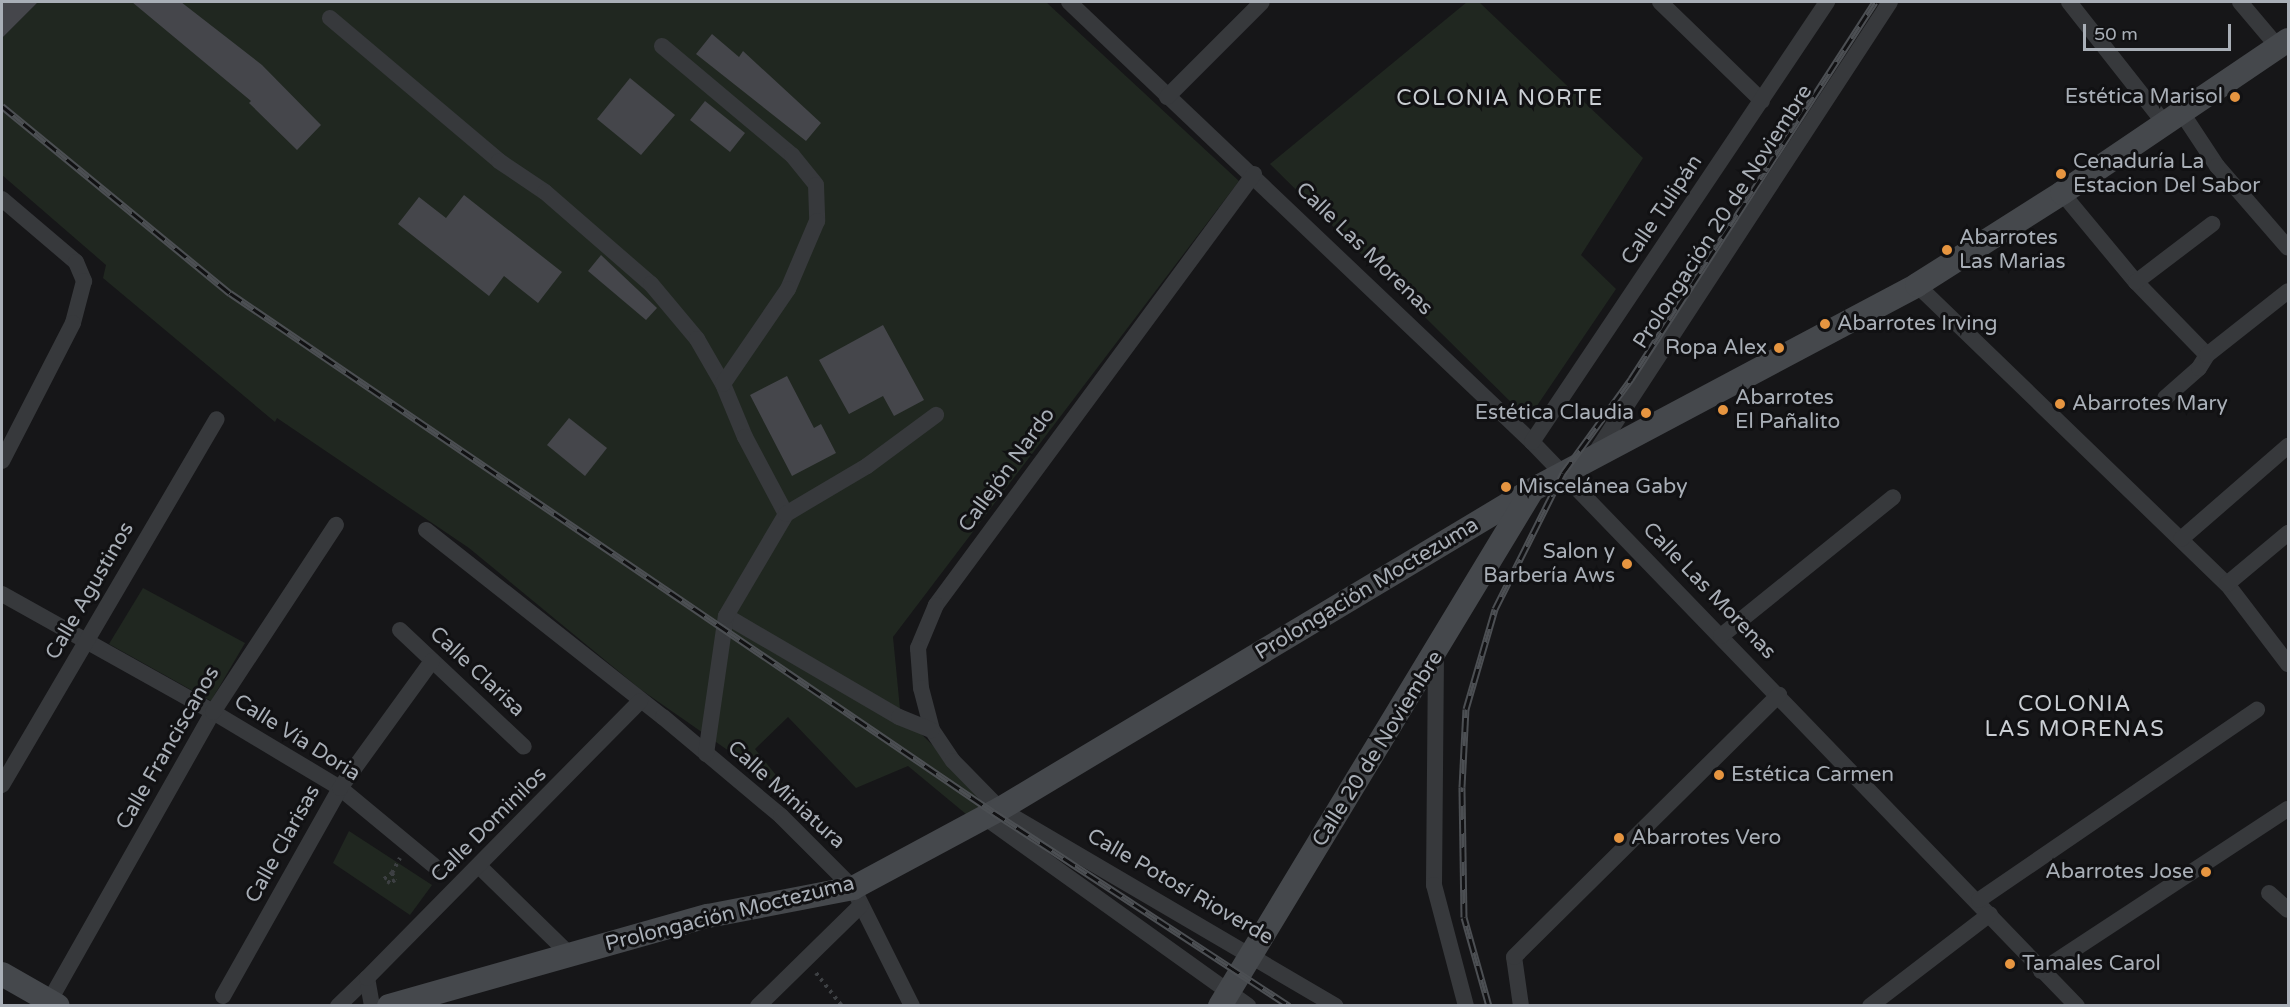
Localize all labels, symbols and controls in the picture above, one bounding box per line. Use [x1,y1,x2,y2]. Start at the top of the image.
scale bar [2086,12,2234,50]
text: 50 m [2094,23,2138,45]
street label: Prolongación 20 de Noviembre [1628,80,1818,354]
place label: Estética Marisol [2065,84,2223,110]
district label: COLONIA NORTE [1396,86,1604,112]
marker: Estética Marisol [2228,90,2242,104]
place label: Cenaduría La Estacion Del Sabor [2073,149,2260,199]
street label: Calle Tulipán [1616,150,1708,270]
marker: Cenaduría La Estacion Del Sabor [2054,167,2068,181]
street label: Calle Las Morenas [1290,177,1438,321]
place label: Abarrotes Las Marias [1959,225,2066,275]
marker: Abarrotes Las Marias [1940,243,1954,257]
place label: Abarrotes Irving [1837,311,1998,337]
marker: Abarrotes Irving [1818,317,1832,331]
place label: Ropa Alex [1665,335,1767,361]
marker: Ropa Alex [1772,341,1786,355]
place label: Abarrotes El Pañalito [1735,385,1840,435]
place label: Abarrotes Mary [2072,391,2228,417]
marker: Abarrotes Mary [2053,397,2067,411]
place label: Estética Claudia [1475,400,1634,426]
street label: Callejón Nardo [953,403,1061,537]
marker: Abarrotes El Pañalito [1716,403,1730,417]
marker: Estética Claudia [1639,406,1653,420]
place label: Miscelánea Gaby [1518,474,1687,500]
marker: Miscelánea Gaby [1499,480,1513,494]
street label: Prolongación Moctezuma [1251,512,1483,666]
street label: Calle Las Morenas [1637,517,1781,665]
street label: Calle Agustinos [40,518,140,664]
place label: Salon y Barbería Aws [1483,539,1615,589]
marker: Salon y Barbería Aws [1620,557,1634,571]
street label: Calle Clarisa [424,622,530,722]
street label: Calle 20 de Noviembre [1307,646,1449,852]
street label: Calle Franciscanos [111,662,225,834]
street label: Calle Vía Doria [229,689,365,787]
district label: COLONIA LAS MORENAS [1985,691,2165,742]
street label: Calle Miniatura [722,736,850,854]
street label: Calle Dominilos [426,762,552,888]
place label: Estética Carmen [1731,762,1894,788]
marker: Estética Carmen [1712,768,1726,782]
street label: Calle Clarisas [240,781,326,907]
street label: Calle Potosí Rioverde [1082,823,1278,951]
place label: Abarrotes Vero [1631,825,1781,851]
marker: Abarrotes Vero [1612,831,1626,845]
place label: Abarrotes Jose [2045,859,2194,885]
marker: Abarrotes Jose [2199,865,2213,879]
street label: Prolongación Moctezuma [603,871,857,957]
place label: Tamales Carol [2022,951,2161,977]
marker: Tamales Carol [2003,957,2017,971]

